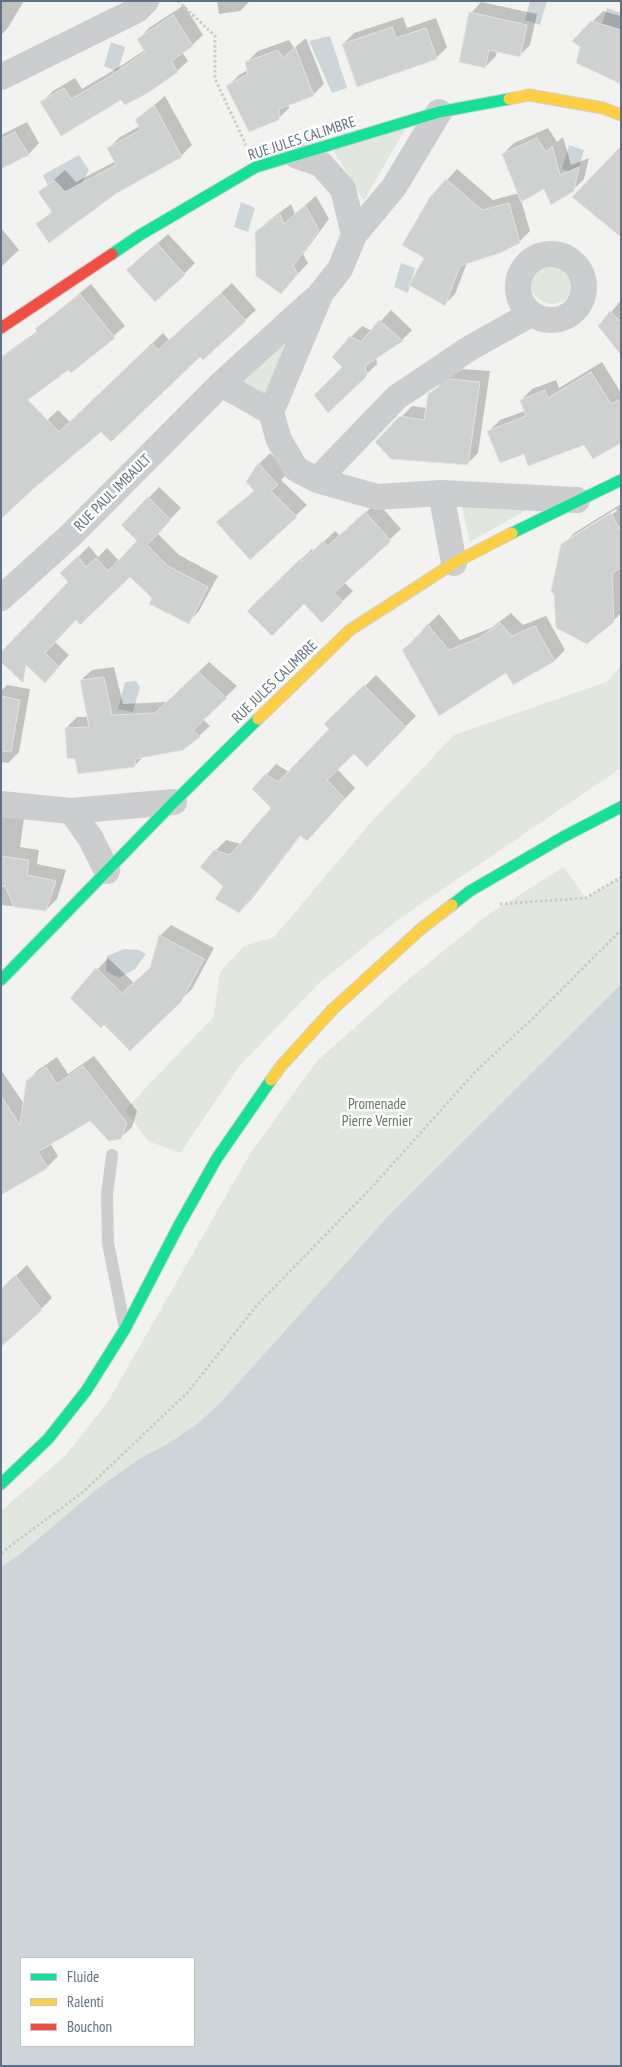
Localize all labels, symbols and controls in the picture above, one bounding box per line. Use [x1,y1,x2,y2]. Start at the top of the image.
street label: RUE JULES CALIMBRE [246,113,358,165]
street label: RUE PAUL IMBAULT [71,451,155,535]
street label: RUE JULES CALIMBRE [229,637,321,727]
park label: Promenade Pierre Vernier [342,1096,412,1131]
legend [20,1957,195,2047]
text: Fluide [67,1967,99,1986]
text: Ralenti [67,1992,104,2011]
text: Bouchon [67,2017,112,2036]

